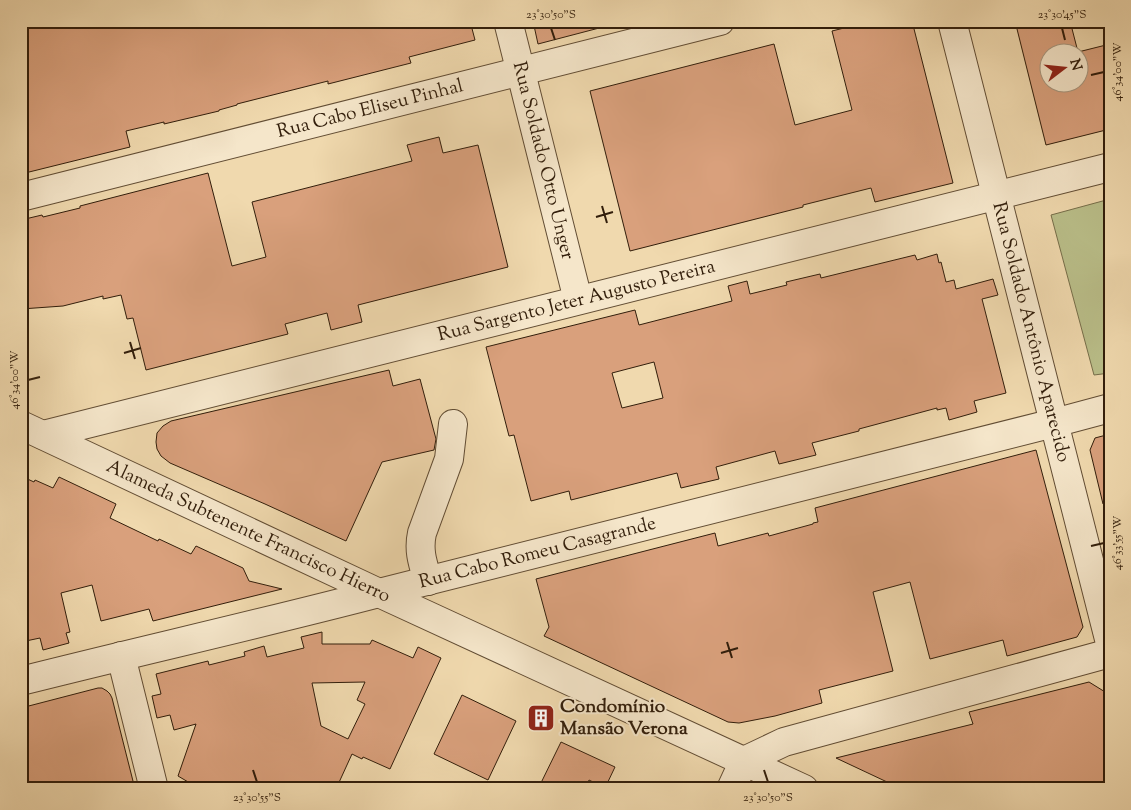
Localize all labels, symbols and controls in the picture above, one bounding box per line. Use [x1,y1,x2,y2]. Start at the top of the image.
text: 23°30'50"S [526,6,576,24]
text: 23°30'45"S [1038,6,1086,24]
north arrow [1038,42,1088,92]
text: 46°34'00"W [1109,42,1127,102]
text: N [1063,57,1086,73]
street label: Rua Soldado Otto Unger [505,59,581,263]
street label: Rua Cabo Eliseu Pinhal [274,73,466,146]
street label: Rua Soldado Antônio Aparecido [985,199,1077,465]
street label: Rua Sargento Jeter Augusto Pereira [435,253,718,349]
text: 46°34'00"W [6,350,24,410]
street label: Alameda Subtenente Francisco Hierro [102,453,395,610]
street label: Rua Cabo Romeu Casagrande [416,510,659,596]
text: 46°33'55"W [1109,515,1127,570]
place label: Condomínio Mansão Verona [560,694,688,743]
building icon: Condomínio Mansão Verona [526,703,556,733]
text: 23°30'55"S [233,789,281,807]
text: 23°30'50"S [743,789,793,807]

